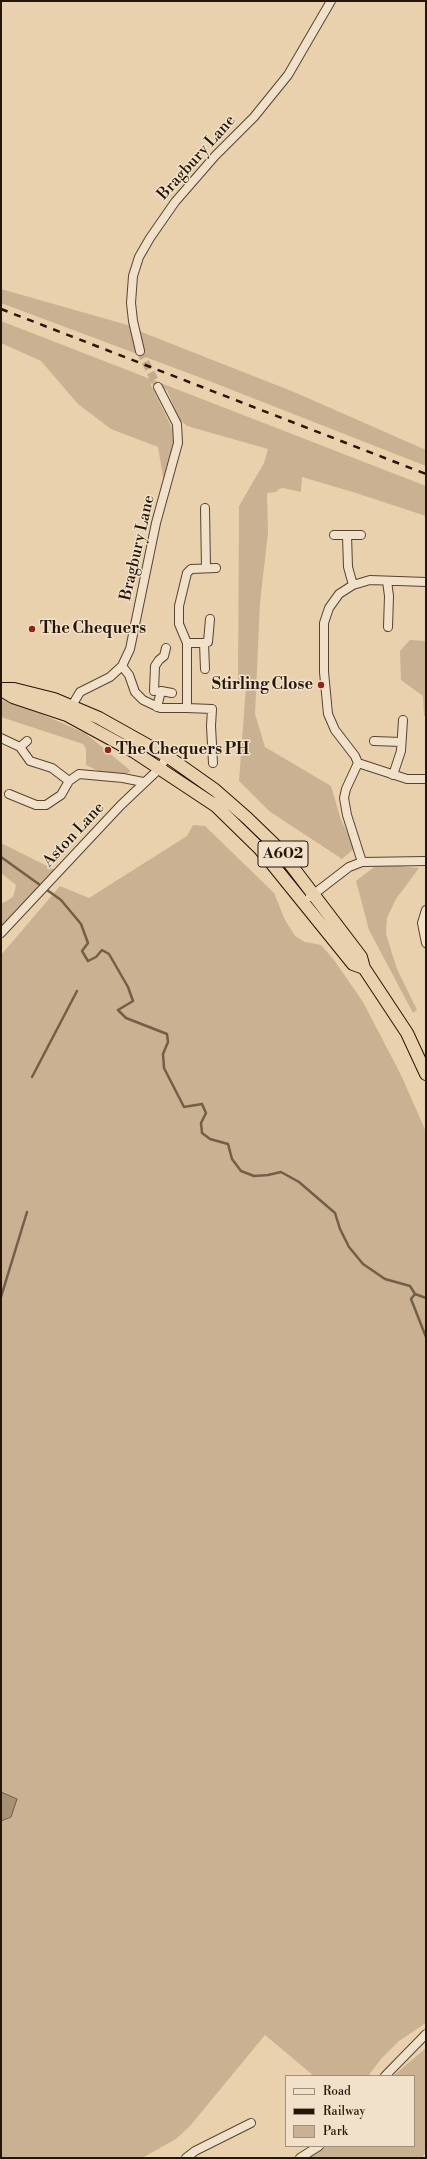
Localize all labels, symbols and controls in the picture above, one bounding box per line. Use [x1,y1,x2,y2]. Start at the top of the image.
street label: Bragbury Lane [154,112,240,204]
street label: Bragbury Lane [117,493,159,603]
place label: The Chequers [40,619,146,639]
marker: The Chequers [27,624,37,634]
place label: Stirling Close [212,675,313,695]
marker: Stirling Close [316,680,326,690]
place label: The Chequers PH [116,740,249,760]
marker: The Chequers PH [103,745,113,755]
street label: Aston Lane [39,799,109,871]
road number: A602 [258,841,308,867]
legend [285,2075,415,2147]
text: Road [323,2084,351,2099]
text: Railway [323,2104,365,2119]
text: Park [323,2124,348,2139]

